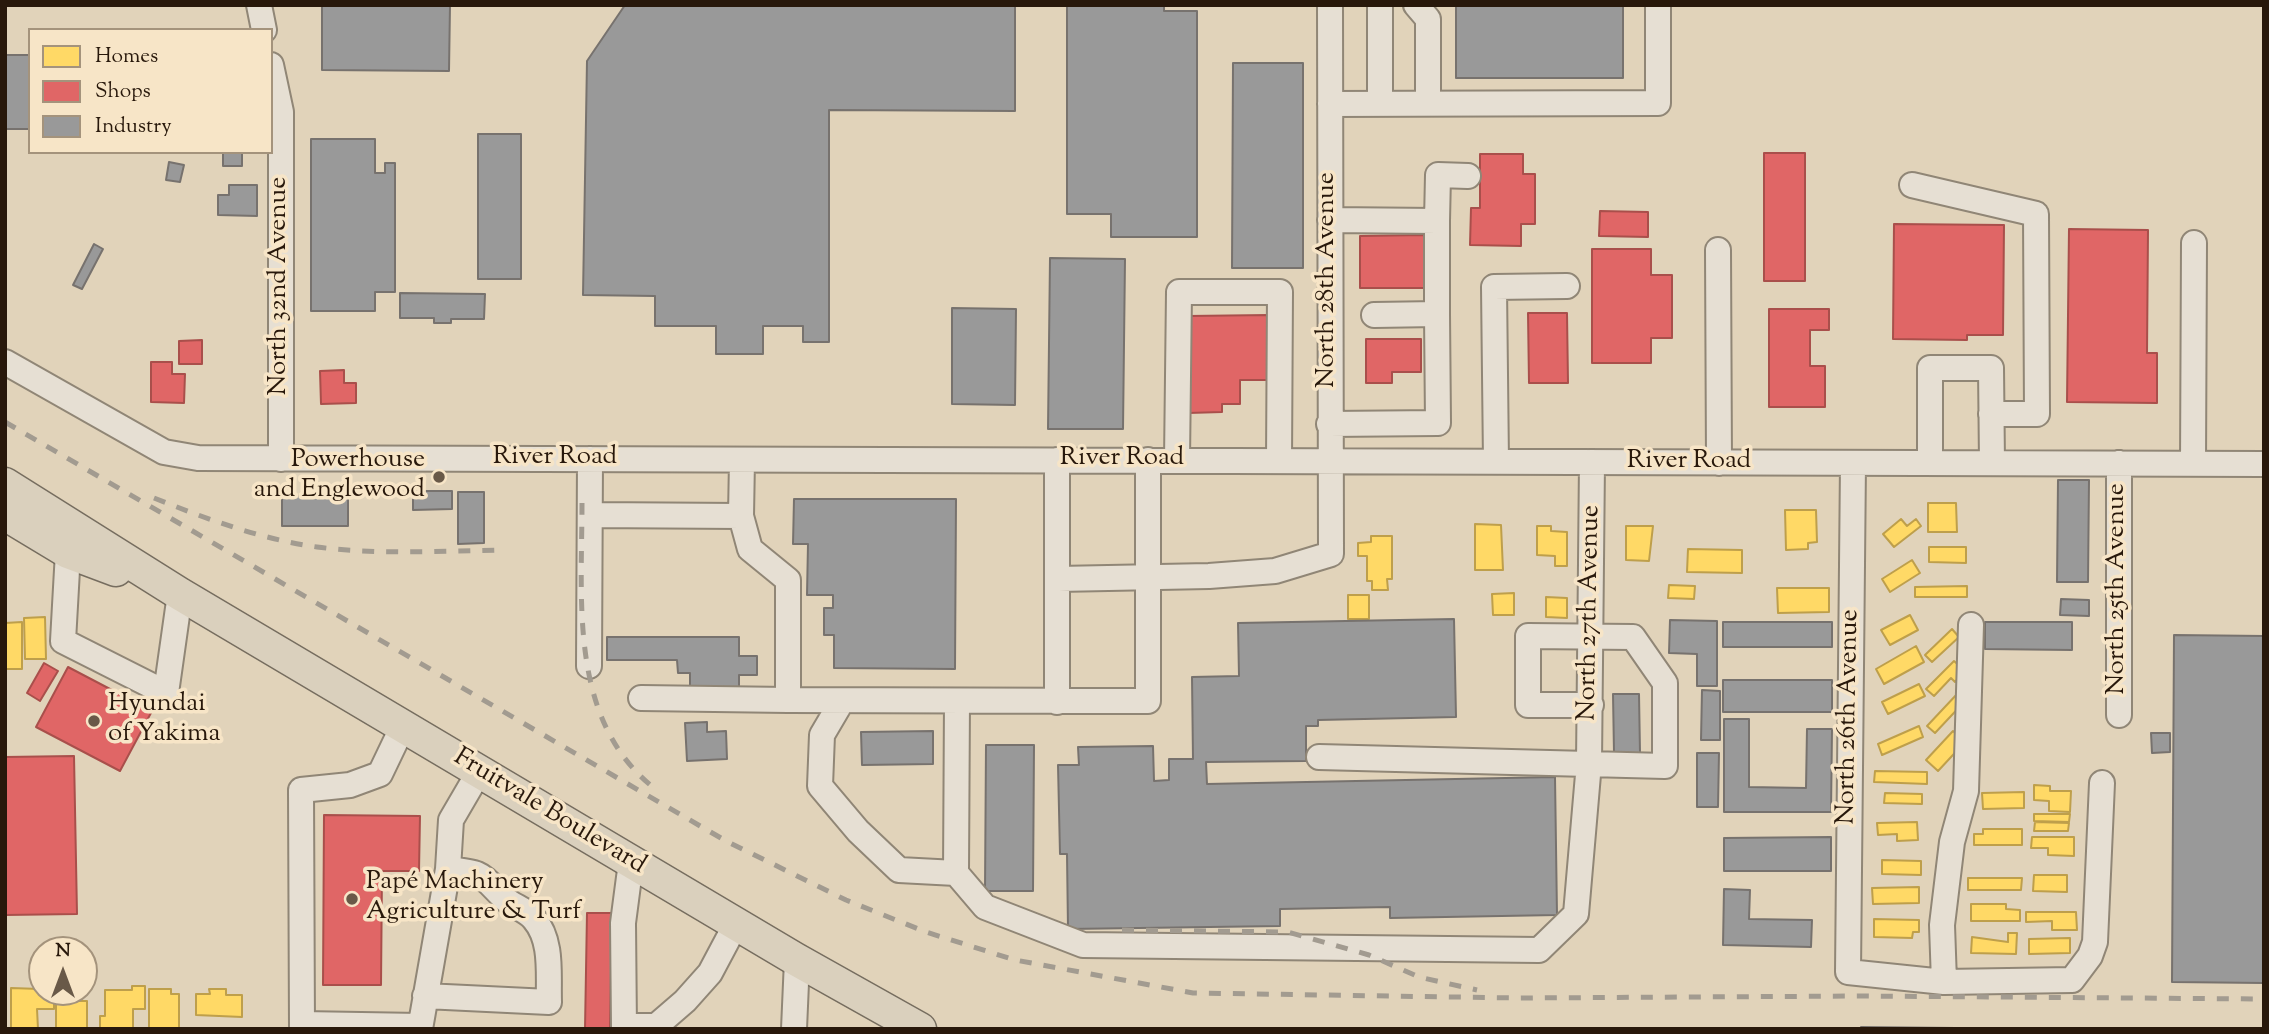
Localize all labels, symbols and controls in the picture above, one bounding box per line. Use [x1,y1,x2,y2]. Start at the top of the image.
legend [28,28,273,154]
text: Homes [95,42,158,72]
text: Shops [95,77,151,107]
text: Industry [95,112,172,142]
street label: North 28th Avenue [1313,172,1345,388]
street label: North 32nd Avenue [265,177,297,395]
street label: River Road [493,443,617,475]
street label: River Road [1060,444,1184,476]
place label: Powerhouse and Englewood [254,446,425,508]
street label: River Road [1627,447,1751,479]
marker: Powerhouse and Englewood [431,469,447,485]
street label: North 25th Avenue [2103,483,2135,695]
street label: North 27th Avenue [1574,505,1608,721]
street label: North 26th Avenue [1833,609,1867,825]
place label: Hyundai of Yakima [108,690,221,752]
marker: Hyundai of Yakima [86,713,102,729]
street label: Fruitvale Boulevard [447,743,651,883]
place label: Papé Machinery Agriculture & Turf [366,868,581,930]
marker: Papé Machinery Agriculture & Turf [344,891,360,907]
north arrow [28,936,98,1006]
text: N [55,938,71,965]

